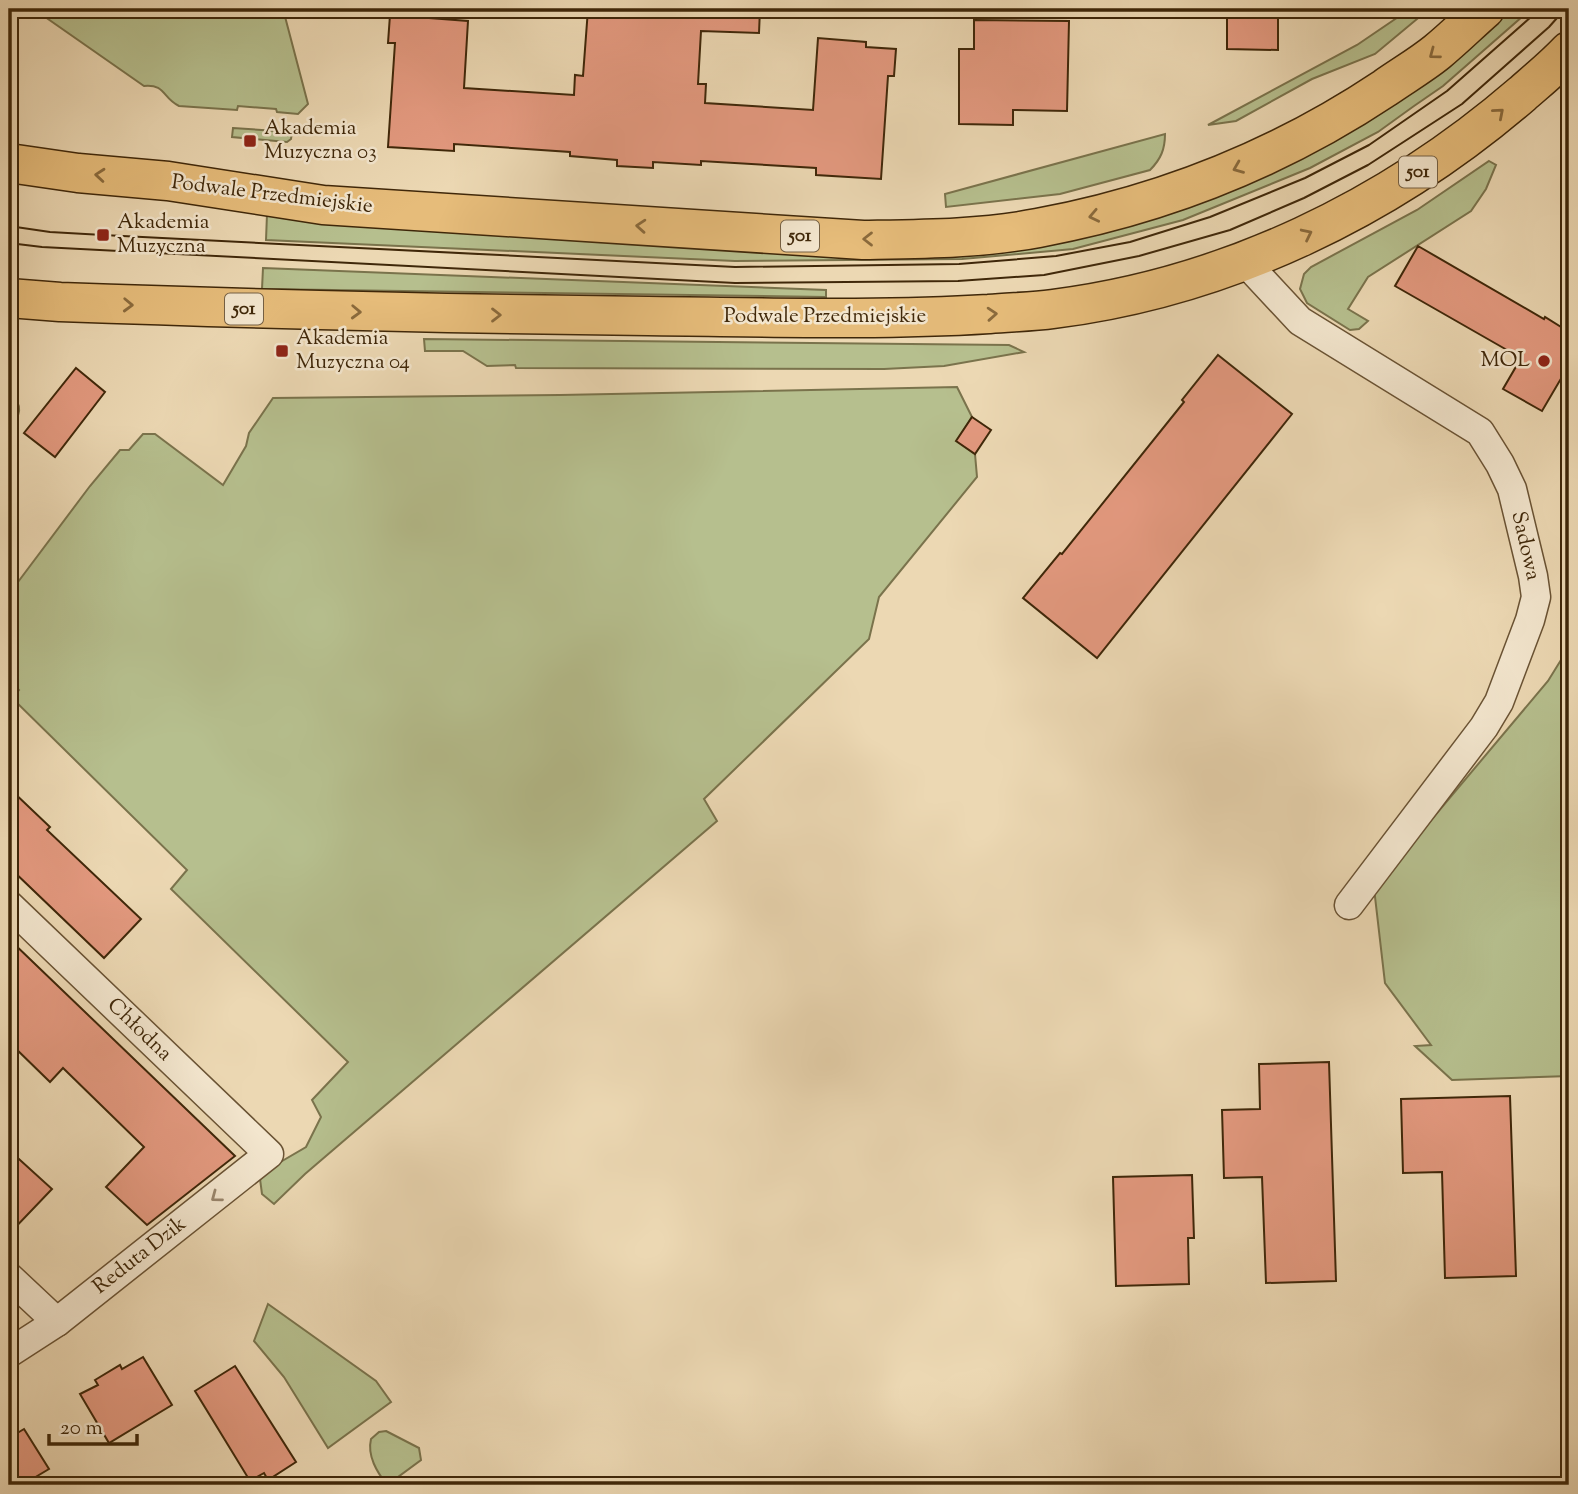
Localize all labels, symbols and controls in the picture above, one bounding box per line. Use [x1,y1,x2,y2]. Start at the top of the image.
one-way arrow [1429,45,1441,58]
one-way arrow [1491,109,1504,121]
place label: Akademia Muzyczna 03 [264,114,377,168]
marker: Akademia Muzyczna 03 [242,133,258,149]
road number: 501 [1399,156,1437,188]
one-way arrow [1232,160,1244,174]
one-way arrow [94,168,105,183]
street label: Podwale Przedmiejskie [170,168,374,222]
place label: Akademia Muzyczna [117,208,210,262]
one-way arrow [1088,208,1100,223]
one-way arrow [635,219,646,234]
road number: 501 [781,220,819,252]
marker: Akademia Muzyczna [95,227,111,243]
one-way arrow [1300,228,1312,242]
one-way arrow [863,231,873,247]
road number: 501 [225,294,263,324]
one-way arrow [123,297,134,312]
street label: Podwale Przedmiejskie [724,302,926,332]
one-way arrow [351,304,361,320]
one-way arrow [987,306,998,321]
one-way arrow [492,307,502,323]
place label: Akademia Muzyczna 04 [296,324,410,378]
marker: Akademia Muzyczna 04 [274,343,290,359]
place label: MOL [1480,346,1530,376]
marker: MOL [1536,353,1552,369]
street label: Sadowa [1503,509,1548,584]
street label: Chłodna [100,991,179,1069]
one-way arrow [211,1188,223,1201]
street label: Reduta Dzik [87,1210,194,1302]
scale bar [49,1403,136,1447]
text: 20 m [60,1414,103,1444]

